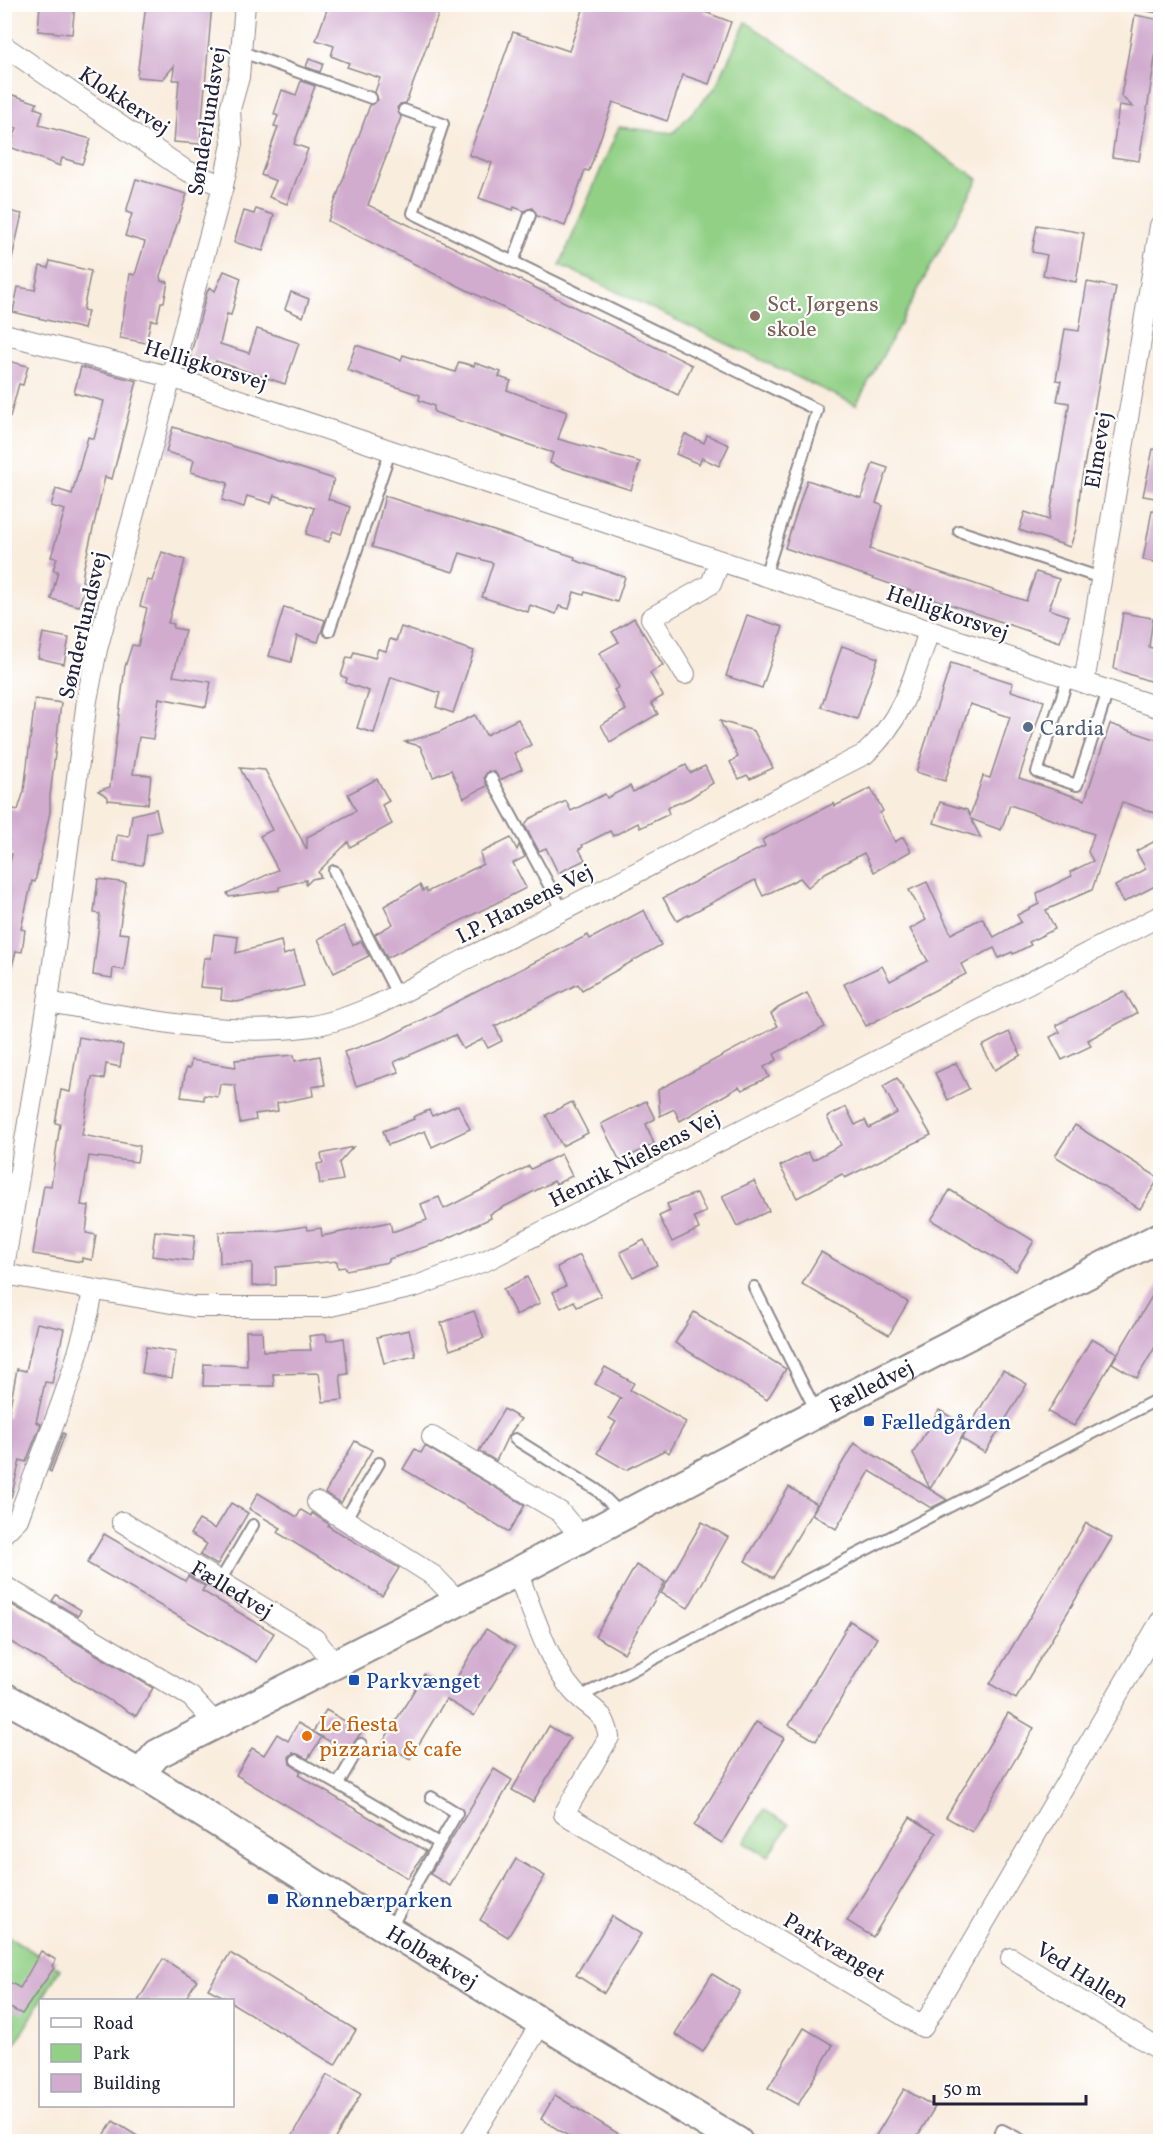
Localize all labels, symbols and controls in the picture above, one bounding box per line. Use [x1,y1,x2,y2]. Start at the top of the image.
street label: Sønderlundsvej [181,45,236,198]
street label: Klokkervej [72,60,176,144]
place label: Sct. Jørgens skole [767,290,879,346]
marker: Sct. Jørgens skole [748,309,762,323]
street label: Helligkorsvej [140,333,271,400]
street label: Elmevej [1078,410,1121,491]
street label: Sønderlundsvej [52,549,116,702]
street label: Helligkorsvej [882,579,1013,650]
place label: Cardia [1040,714,1105,745]
marker: Cardia [1021,720,1035,734]
street label: I.P. Hansens Vej [451,857,599,953]
street label: Henrik Nielsens Vej [544,1104,726,1217]
street label: Fælledvej [825,1353,920,1422]
place label: Fælledgården [881,1408,1011,1439]
marker: Fælledgården [862,1414,876,1428]
street label: Fælledvej [184,1554,278,1628]
place label: Parkvænget [366,1667,481,1698]
marker: Parkvænget [347,1673,361,1687]
place label: Le fiesta pizzaria & cafe [319,1710,462,1766]
marker: Le fiesta pizzaria & cafe [300,1729,314,1743]
place label: Rønnebærparken [285,1886,453,1917]
marker: Rønnebærparken [266,1892,280,1906]
street label: Parkvænget [777,1906,891,1992]
street label: Holbækvej [379,1919,483,1998]
street label: Ved Hallen [1029,1935,1134,2017]
legend [39,1999,234,2107]
text: Road [93,2012,134,2037]
text: Park [93,2042,130,2067]
scale bar [934,2068,1086,2106]
text: Building [93,2072,161,2097]
text: 50 m [943,2078,982,2103]

